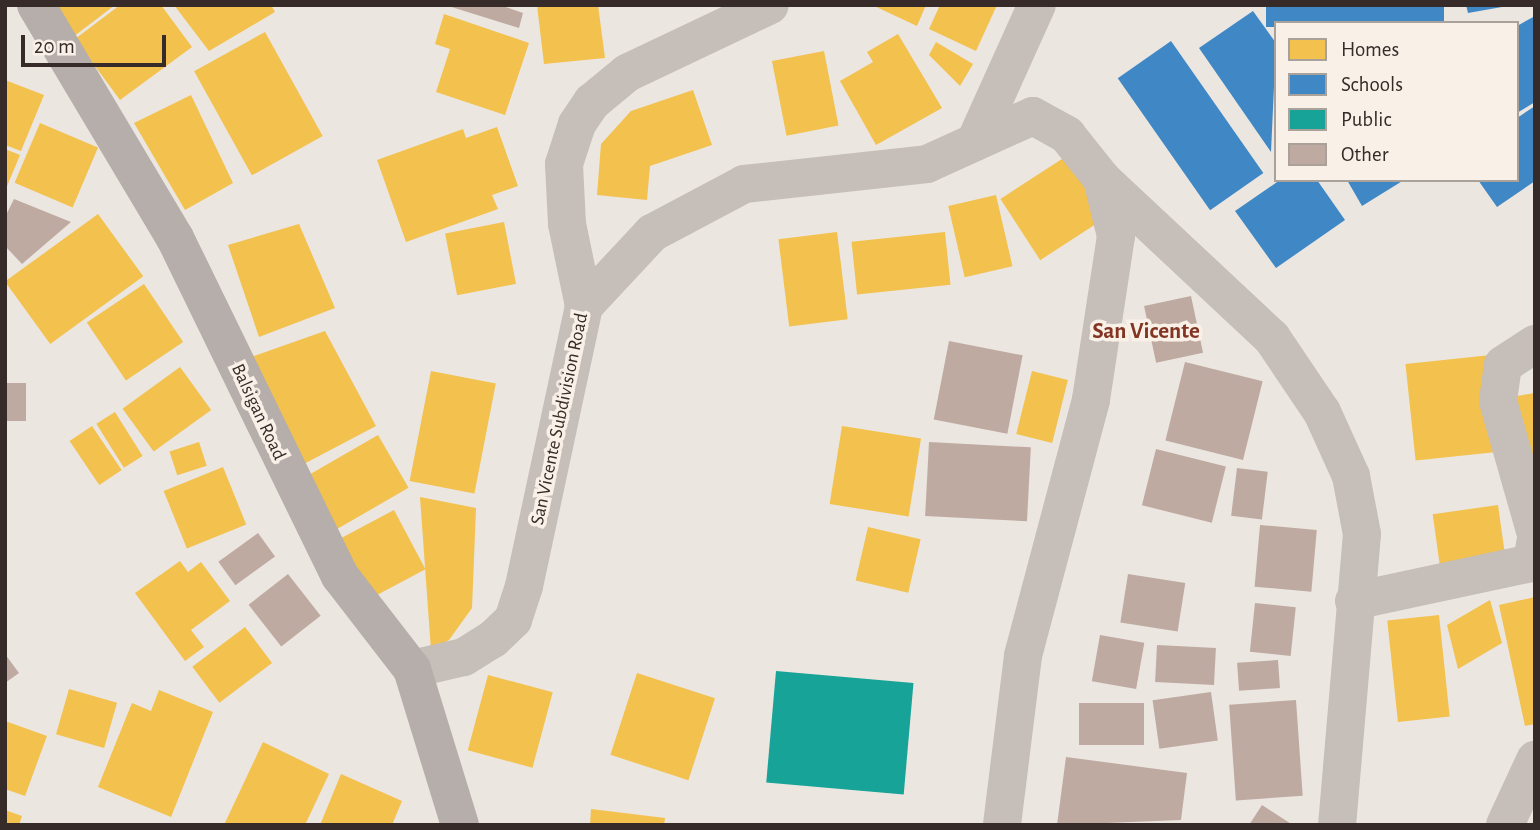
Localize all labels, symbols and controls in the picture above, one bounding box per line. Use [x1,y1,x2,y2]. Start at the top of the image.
scale bar [24,21,170,65]
legend [1274,21,1519,182]
text: 20 m [34,36,75,57]
text: Homes [1341,39,1399,60]
text: Schools [1341,74,1403,95]
text: Public [1341,109,1391,130]
text: Other [1341,144,1388,165]
street label: San Vicente Subdivision Road [526,311,594,527]
district label: San Vicente [1092,318,1200,346]
street label: Balsigan Road [226,360,290,464]

